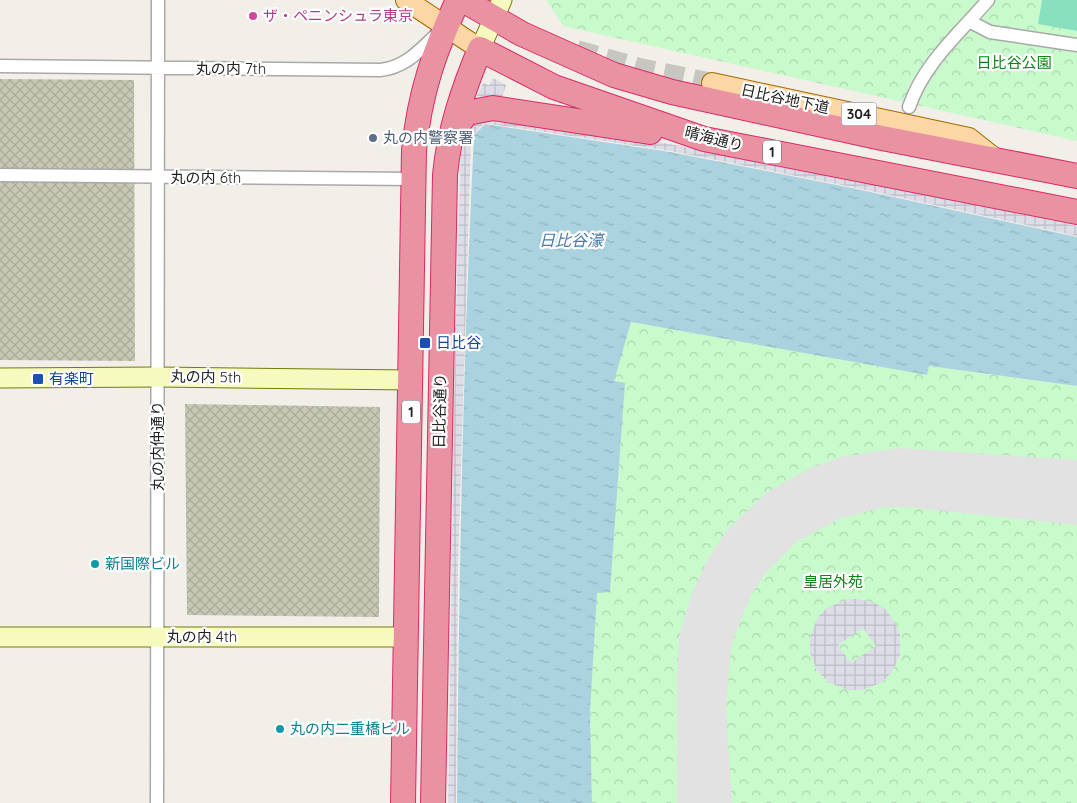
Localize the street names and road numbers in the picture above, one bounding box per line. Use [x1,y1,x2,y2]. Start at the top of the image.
street label: 丸の内 7th [196,59,266,78]
street label: 日比谷地下道 [739,80,831,117]
road number: 304 [842,102,876,126]
street label: 晴海通り [683,122,746,155]
road number: 1 [763,140,781,163]
street label: 丸の内 6th [171,168,241,187]
street label: 丸の内 5th [170,366,242,387]
street label: 日比谷通り [429,373,450,449]
street label: 丸の内仲通り [148,401,167,491]
road number: 1 [402,401,420,424]
street label: 丸の内 4th [167,627,237,646]

